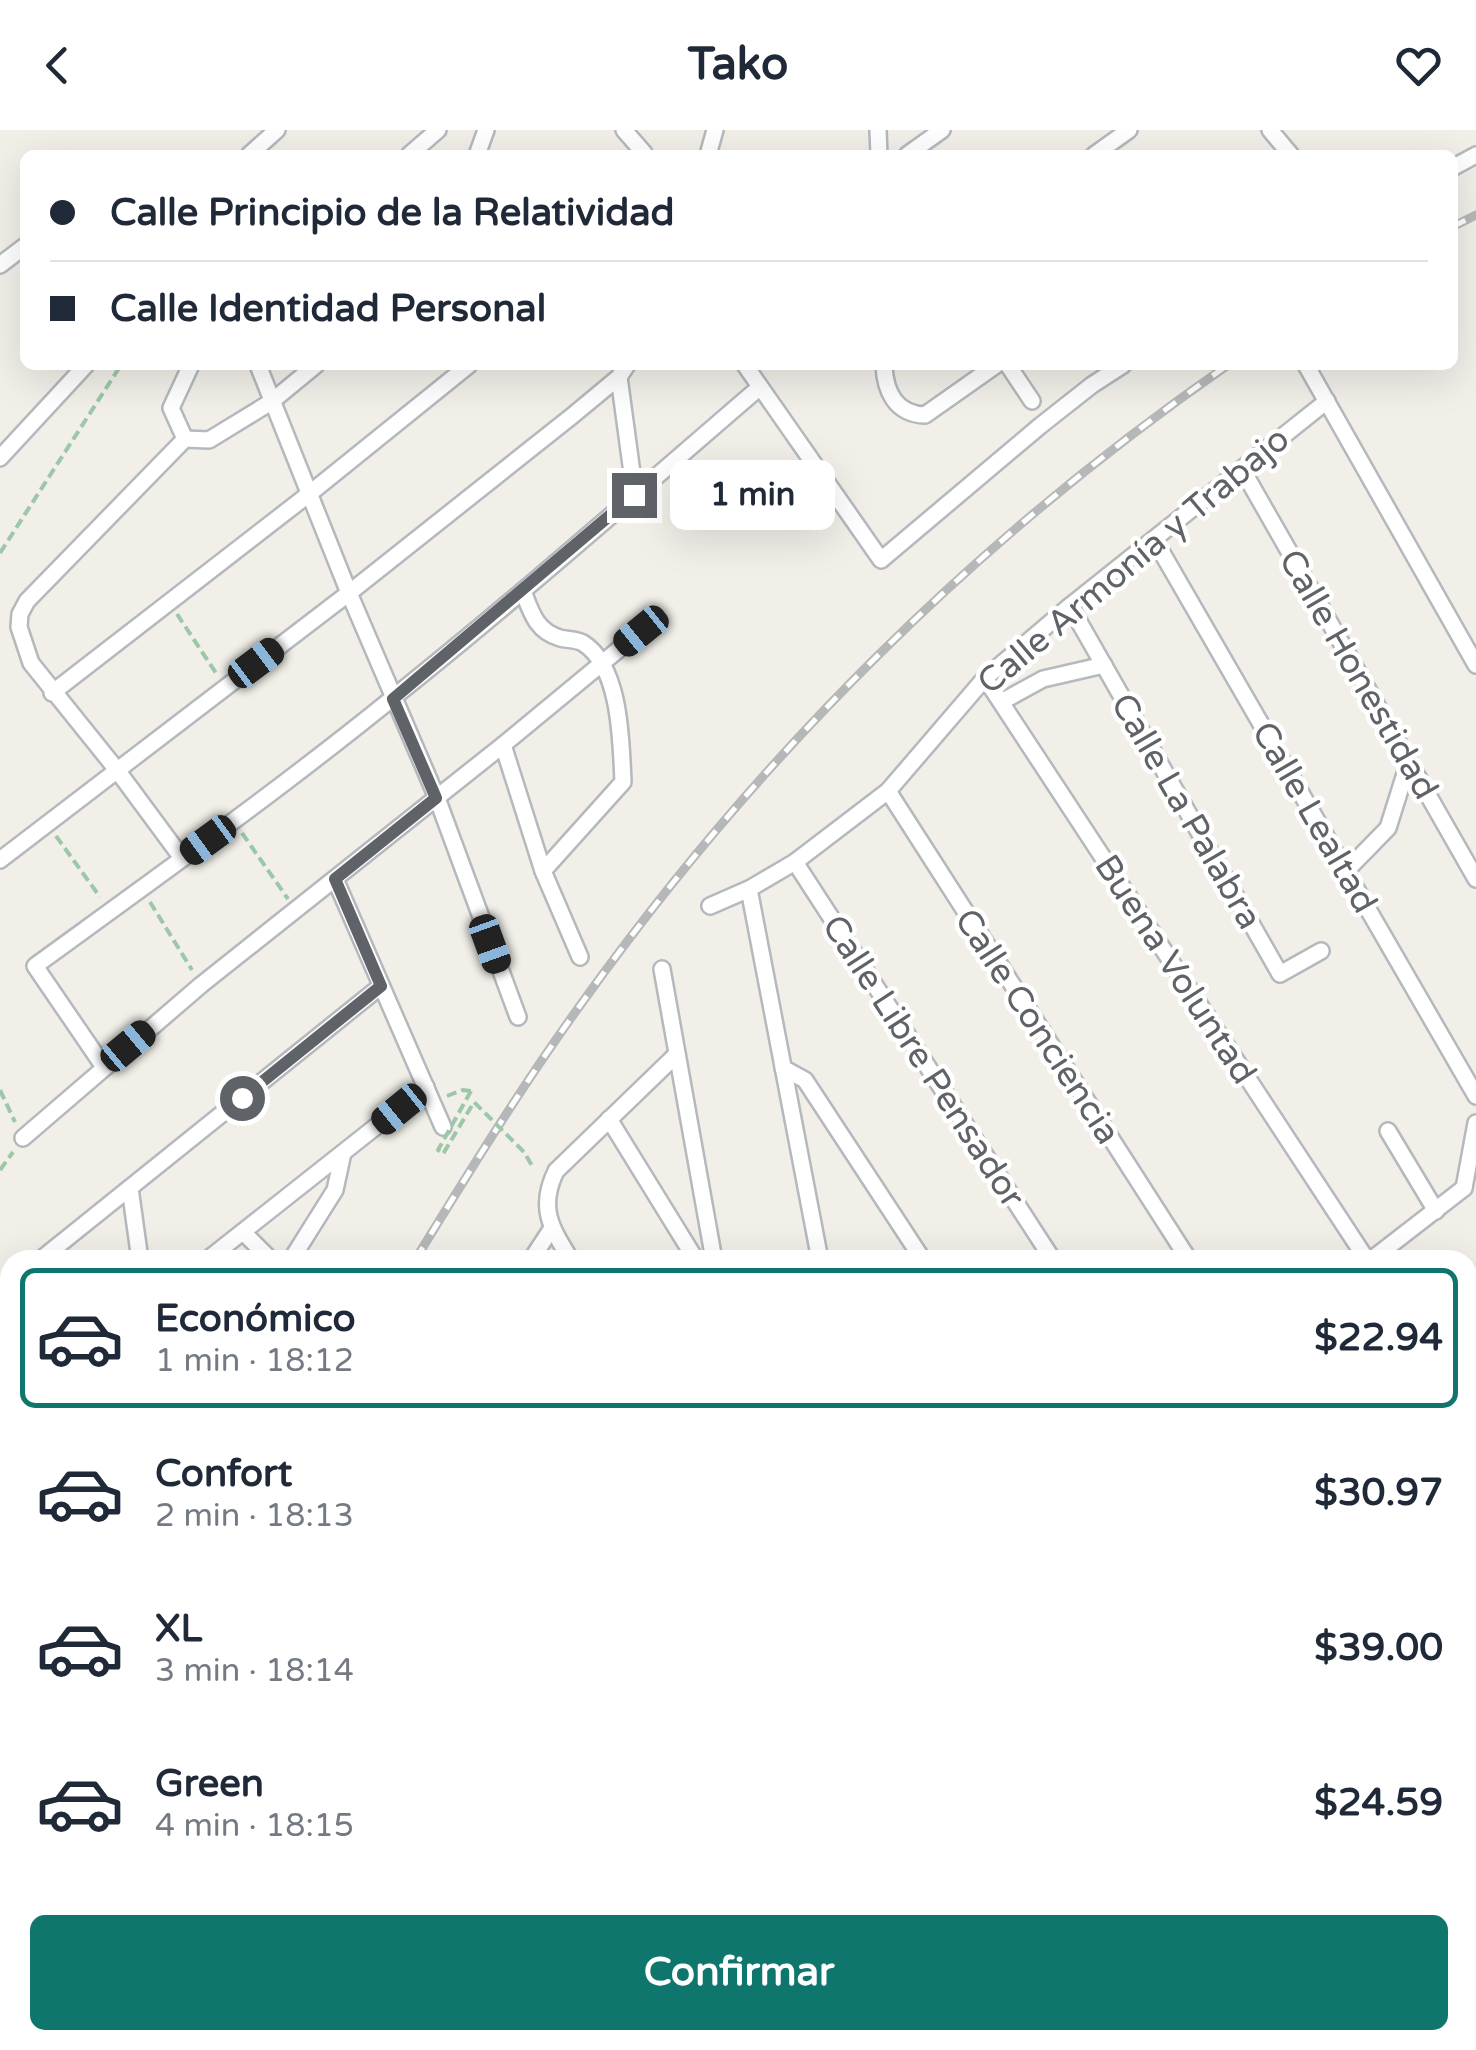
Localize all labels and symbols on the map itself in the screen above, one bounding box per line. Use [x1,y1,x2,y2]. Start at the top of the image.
street label: Calle Armonía y Trabajo [969,418,1298,703]
callout: 1 min [669,460,834,530]
route end [612,473,657,518]
street label: Calle Honestidad [1270,542,1447,807]
car [608,600,674,662]
car [223,633,289,693]
street label: Calle La Palabra [1102,686,1271,937]
street label: Calle Lealtad [1242,714,1386,921]
car [175,810,241,870]
street label: Buena Voluntad [1085,847,1265,1092]
street label: Calle Conciencia [945,901,1129,1152]
street label: Calle Libre Pensador [813,907,1034,1216]
car [466,911,514,977]
car [95,1015,161,1077]
route start [220,1076,265,1121]
car [366,1078,432,1140]

